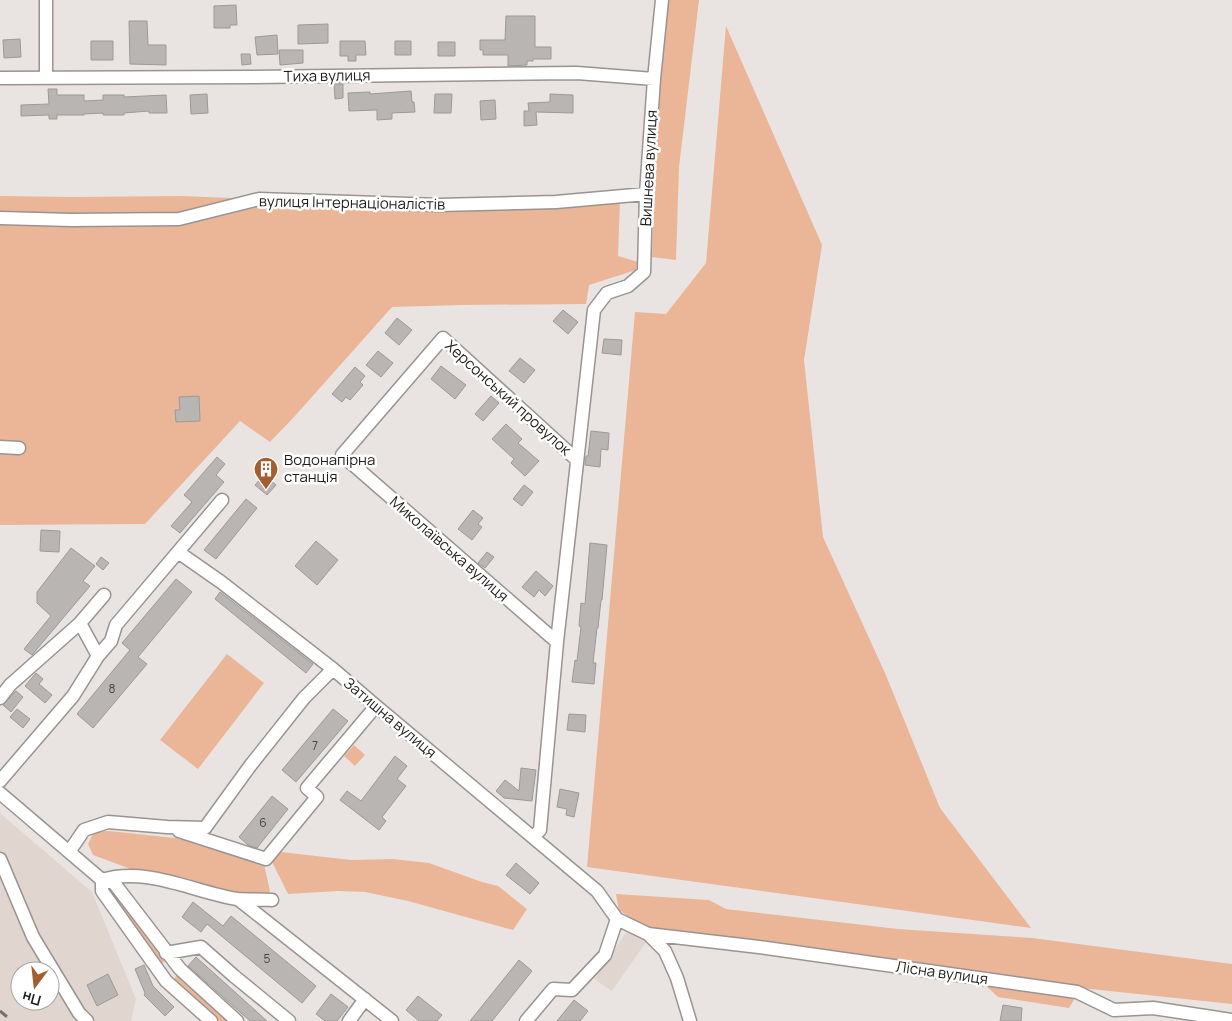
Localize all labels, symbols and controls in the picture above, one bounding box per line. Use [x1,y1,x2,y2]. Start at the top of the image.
street label: Тиха вулиця [283,64,371,87]
street label: Вишнева вулиця [635,109,662,227]
street label: вулиця Інтернаціоналістів [259,190,445,215]
street label: Херсонський провулок [441,335,576,460]
place label: Водонапірна станція [284,449,375,487]
building icon: Водонапірна станція [253,456,279,490]
street label: Миколаївська вулиця [385,491,513,606]
street label: Затишна вулиця [339,672,441,763]
house number: 8 [109,680,116,697]
house number: 7 [312,737,318,754]
house number: 6 [259,814,267,831]
house number: 5 [264,950,271,967]
street label: Лісна вулиця [895,956,990,989]
north arrow [10,961,60,1011]
text: Пн [20,987,43,1011]

